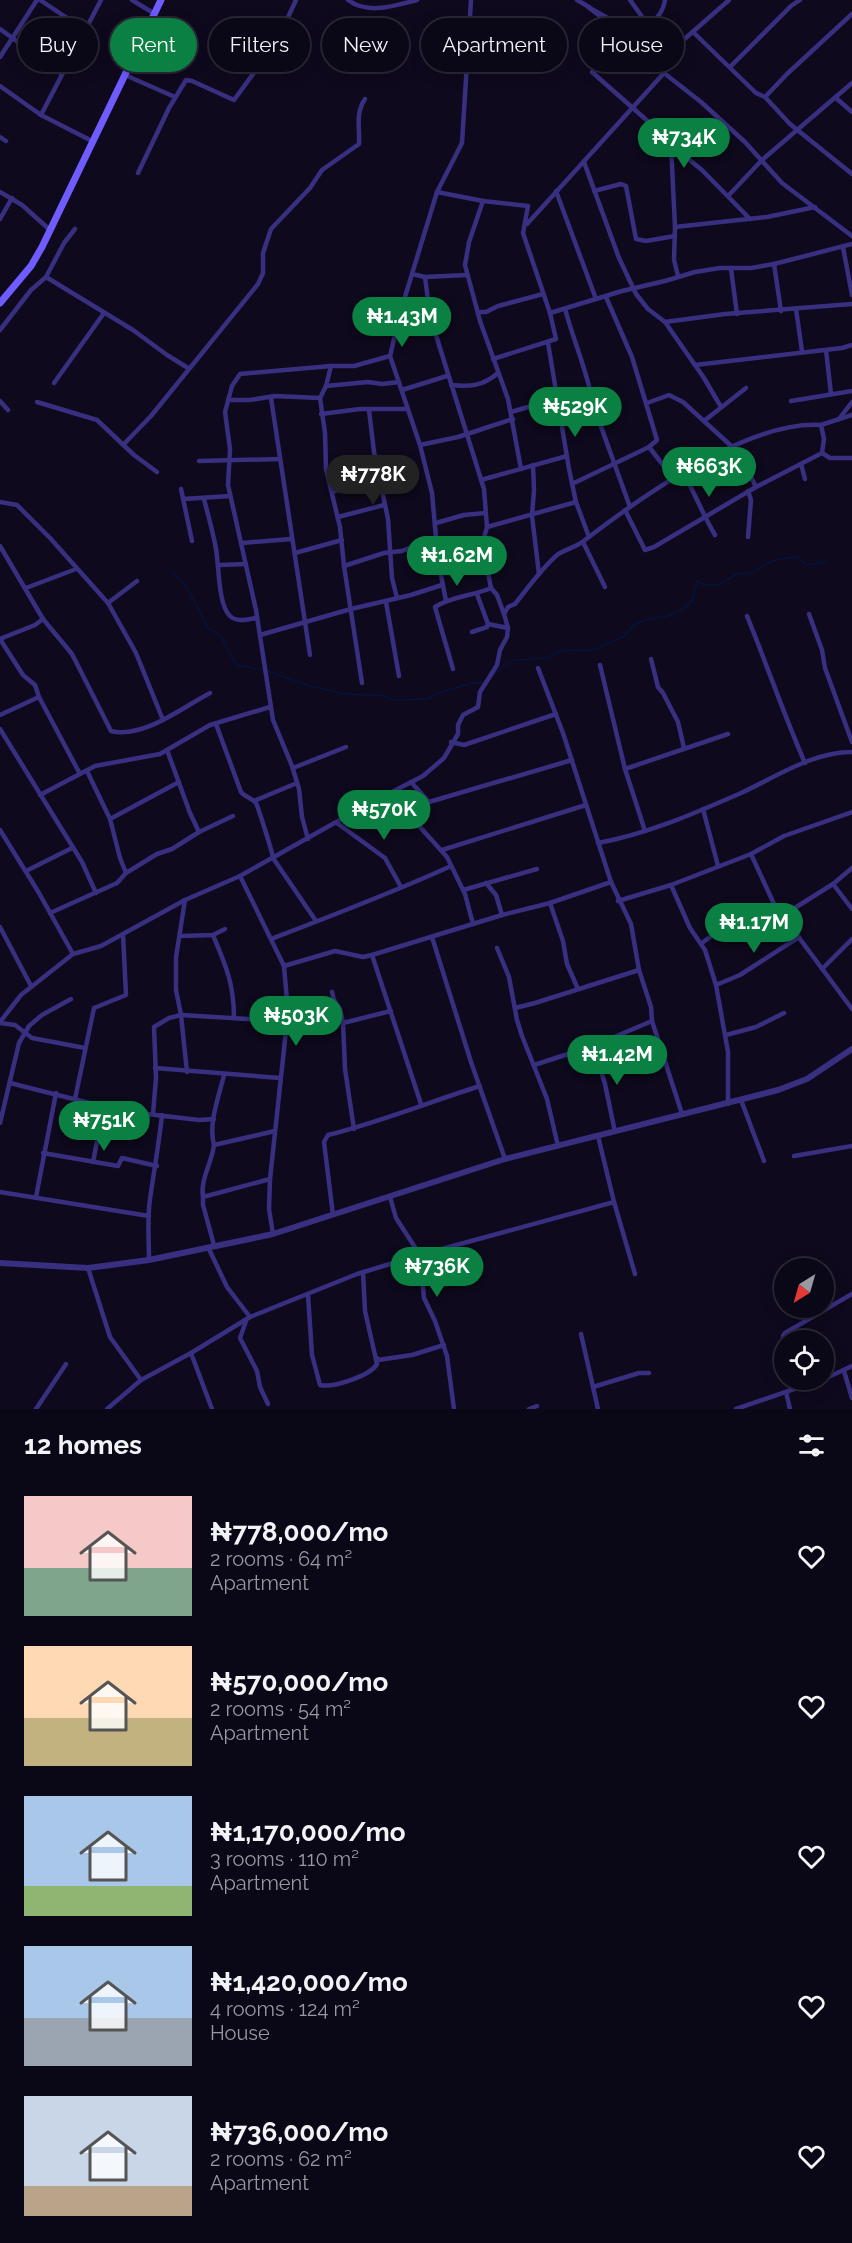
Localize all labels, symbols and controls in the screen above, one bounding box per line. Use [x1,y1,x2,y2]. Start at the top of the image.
chip: Buy [18,18,98,72]
chip: Rent [110,18,197,72]
chip: Filters [209,18,310,72]
chip: New [322,18,409,72]
chip: Apartment [421,18,567,72]
chip: House [579,18,684,72]
pin: ₦734K [642,118,726,169]
text: ₦734K [652,125,716,149]
pin: ₦1.43M [353,297,451,348]
text: ₦1.43M [366,304,438,328]
pin: ₦529K [533,387,617,438]
text: ₦529K [543,394,607,418]
pin: ₦663K [667,447,751,498]
text: ₦663K [676,454,742,478]
pin: ₦778K [331,455,415,506]
text: ₦778K [340,462,406,486]
pin: ₦1.62M [408,536,506,587]
text: ₦1.62M [421,543,493,567]
pin: ₦570K [342,790,426,841]
text: ₦570K [351,797,417,821]
pin: ₦1.17M [705,903,803,954]
text: ₦1.17M [719,910,789,934]
pin: ₦503K [254,996,338,1047]
text: ₦503K [263,1003,329,1027]
pin: ₦1.42M [568,1035,666,1086]
text: ₦1.42M [581,1042,653,1066]
pin: ₦751K [62,1101,146,1152]
text: ₦751K [73,1108,135,1132]
pin: ₦736K [395,1247,479,1298]
text: ₦736K [404,1254,470,1278]
north arrow [774,1258,834,1318]
map controls [774,1258,834,1390]
button: locate [774,1330,834,1390]
icon: filters [795,1429,828,1462]
text: 12 homes [24,1430,142,1460]
text: ₦778,000/mo [210,1517,388,1547]
icon: home [72,1520,144,1592]
icon: heart [795,1540,828,1573]
text: 2 rooms · 64 m² [210,1547,352,1571]
text: Apartment [210,1571,309,1595]
text: ₦570,000/mo [210,1667,388,1697]
icon: home [72,1670,144,1742]
icon: heart [795,1690,828,1723]
text: 2 rooms · 54 m² [210,1697,351,1721]
text: Apartment [210,1721,309,1745]
text: ₦1,170,000/mo [210,1817,406,1847]
icon: home [72,1820,144,1892]
icon: heart [795,1840,828,1873]
text: 3 rooms · 110 m² [210,1847,359,1871]
text: Apartment [210,1871,309,1895]
text: ₦1,420,000/mo [210,1967,408,1997]
icon: home [72,1970,144,2042]
icon: heart [795,1990,828,2023]
text: 4 rooms · 124 m² [210,1997,360,2021]
text: House [210,2021,270,2045]
text: ₦736,000/mo [210,2117,388,2147]
icon: home [72,2120,144,2192]
icon: heart [795,2140,828,2173]
text: 2 rooms · 62 m² [210,2147,352,2171]
text: Apartment [210,2171,309,2195]

